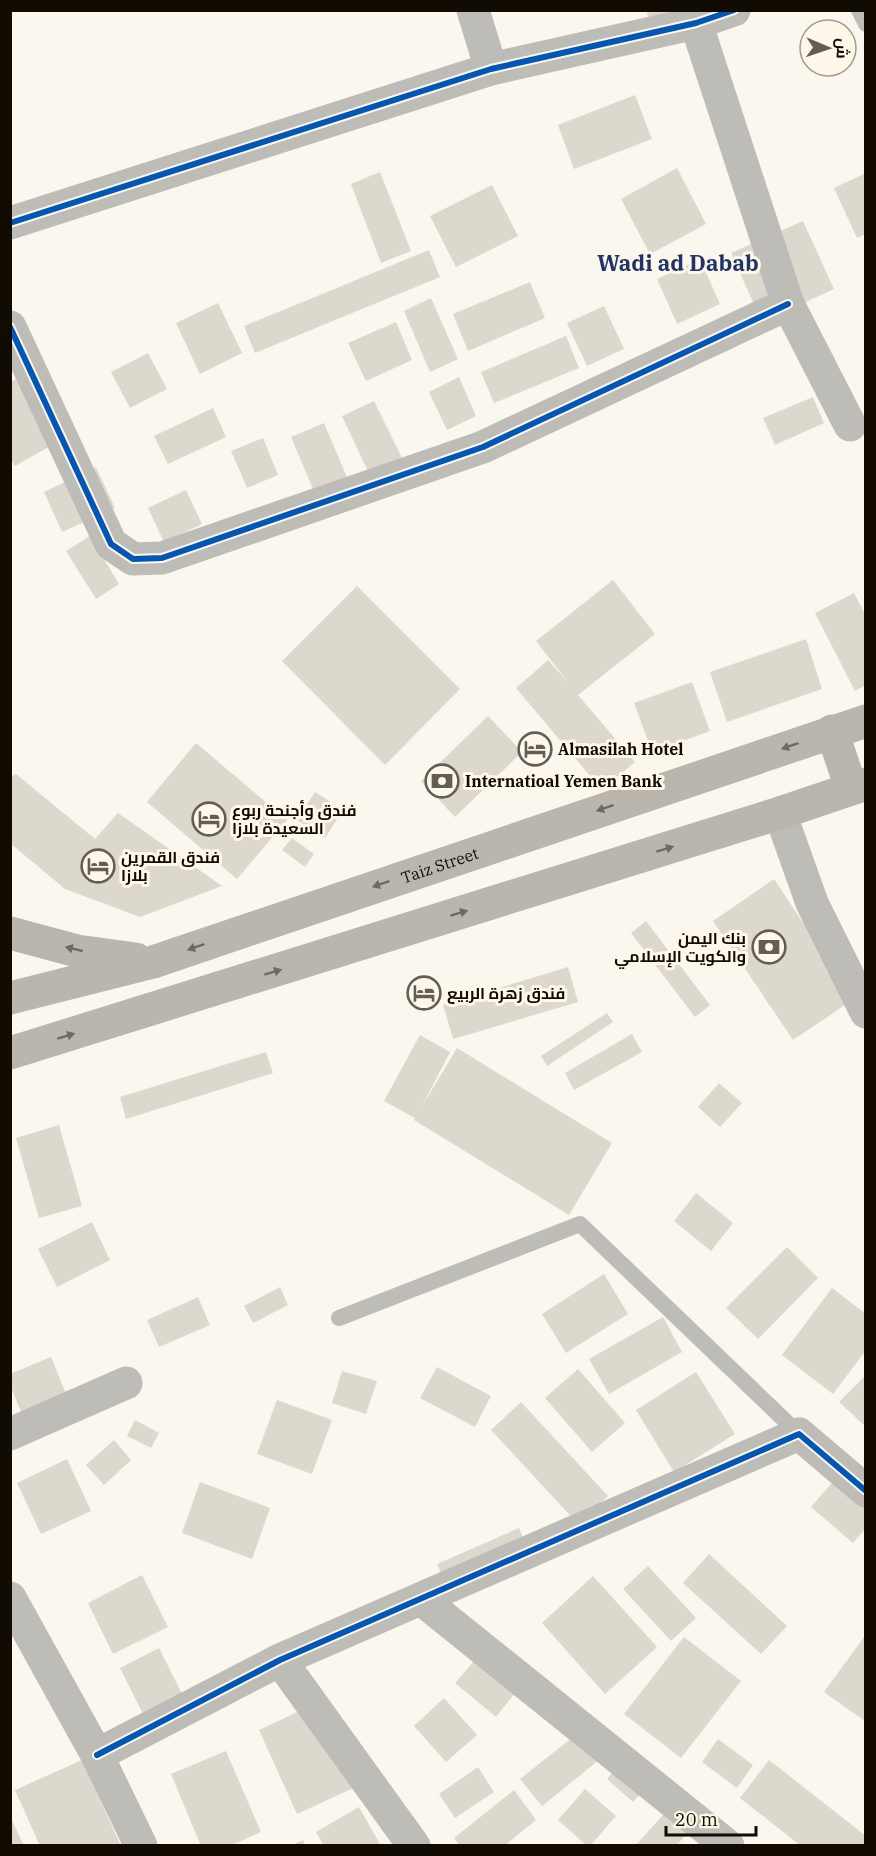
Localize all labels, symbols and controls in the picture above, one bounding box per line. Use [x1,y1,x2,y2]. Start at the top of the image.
north arrow [798,18,858,78]
text: ش [833,38,853,59]
district label: Wadi ad Dabab [597,248,759,277]
hotel icon: Almasilah Hotel [517,731,553,767]
place label: Almasilah Hotel [558,739,684,759]
one-way arrow [781,741,799,751]
bank icon: Internatioal Yemen Bank [424,763,460,799]
place label: Internatioal Yemen Bank [465,771,662,791]
place label: فندق وأجنحة ربوع السعيدة بلازا [232,800,357,838]
hotel icon: فندق وأجنحة ربوع السعيدة بلازا [191,801,227,837]
one-way arrow [596,804,614,814]
street label: Taiz Street [398,843,481,887]
one-way arrow [656,844,674,853]
place label: فندق القمرين بلازا [121,847,220,885]
hotel icon: فندق القمرين بلازا [80,848,116,884]
one-way arrow [372,880,390,890]
one-way arrow [450,908,468,917]
place label: بنك اليمن والكويت الإسلامي [614,928,746,969]
bank icon: بنك اليمن والكويت الإسلامي [751,929,787,965]
one-way arrow [187,942,205,952]
one-way arrow [65,944,83,954]
one-way arrow [264,966,282,976]
hotel icon: فندق زهرة الربيع [406,975,442,1011]
place label: فندق زهرة الربيع [447,983,565,1004]
one-way arrow [57,1031,75,1040]
scale bar [666,1799,756,1837]
text: 20 m [675,1808,718,1831]

